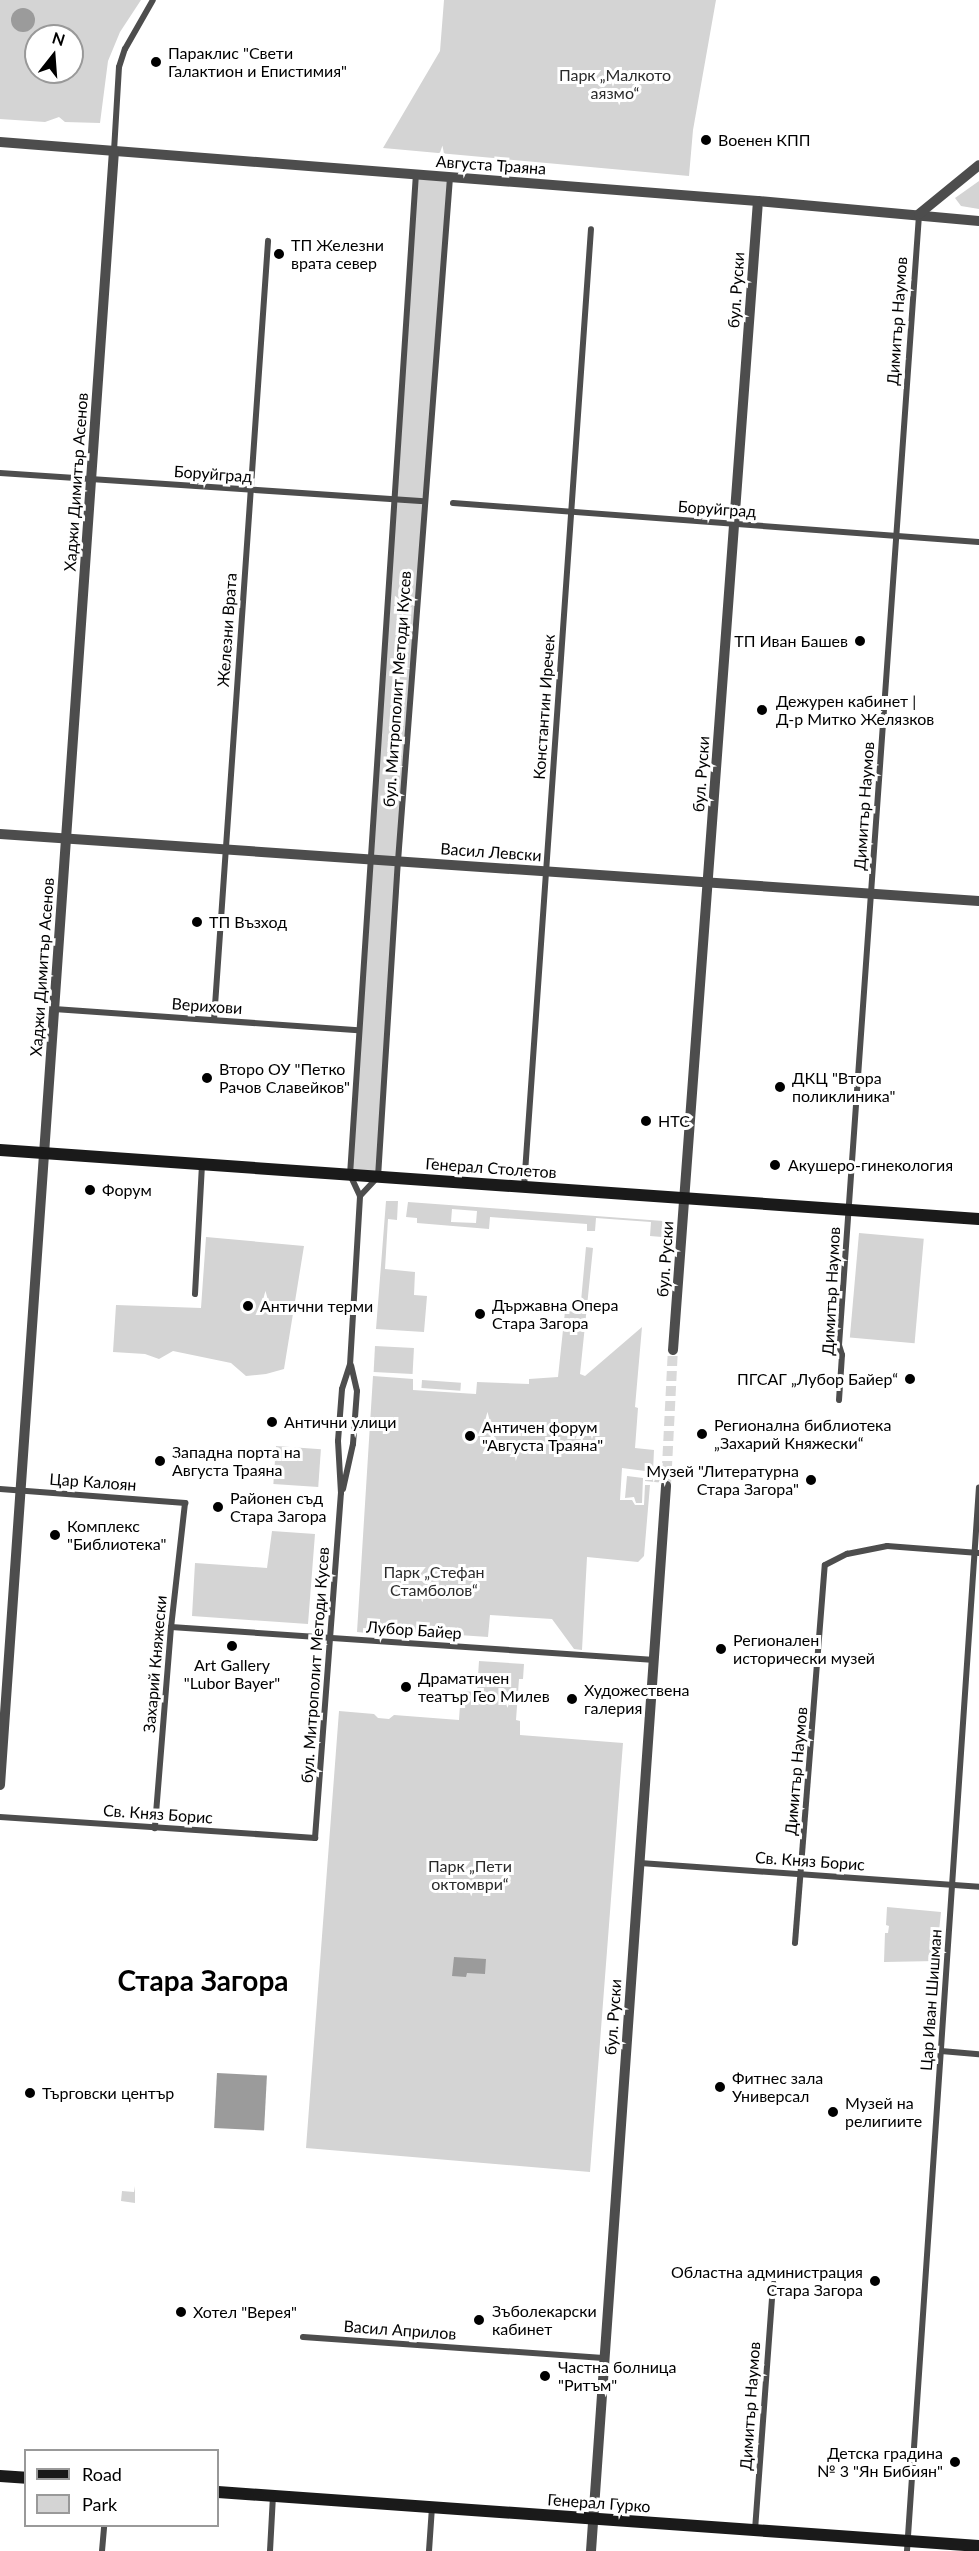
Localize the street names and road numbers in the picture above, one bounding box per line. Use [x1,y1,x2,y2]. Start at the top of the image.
street label: Августа Траяна [435,152,547,178]
street label: бул. Руски [724,251,748,329]
street label: Димитър Наумов [883,256,911,386]
street label: Хаджи Димитър Асенов [60,392,92,572]
street label: Боруйград [173,462,253,486]
street label: Боруйград [677,497,757,521]
street label: бул. Митрополит Методи Кусев [379,570,415,808]
street label: Железни Врата [213,572,241,688]
street label: Константин Иречек [529,634,559,780]
street label: бул. Руски [689,735,713,813]
street label: Димитър Наумов [850,741,878,871]
street label: Васил Левски [440,839,542,865]
street label: Хаджи Димитър Асенов [26,877,58,1057]
street label: Верихови [171,994,243,1018]
street label: Генерал Столетов [425,1154,557,1182]
street label: бул. Руски [653,1220,677,1298]
street label: Димитър Наумов [818,1226,844,1356]
street label: Цар Калоян [49,1469,137,1495]
street label: бул. Митрополит Методи Кусев [297,1546,333,1784]
street label: Захарий Княжески [139,1595,171,1733]
street label: Лубор Байер [366,1617,462,1643]
street label: Димитър Наумов [781,1706,811,1836]
street label: Св. Княз Борис [102,1801,214,1827]
street label: Св. Княз Борис [754,1848,866,1874]
street label: Цар Иван Шишман [916,1928,946,2072]
street label: бул. Руски [601,1978,625,2056]
street label: Васил Априлов [343,2316,457,2344]
street label: Димитър Наумов [736,2341,764,2471]
street label: Генерал Гурко [547,2490,651,2516]

